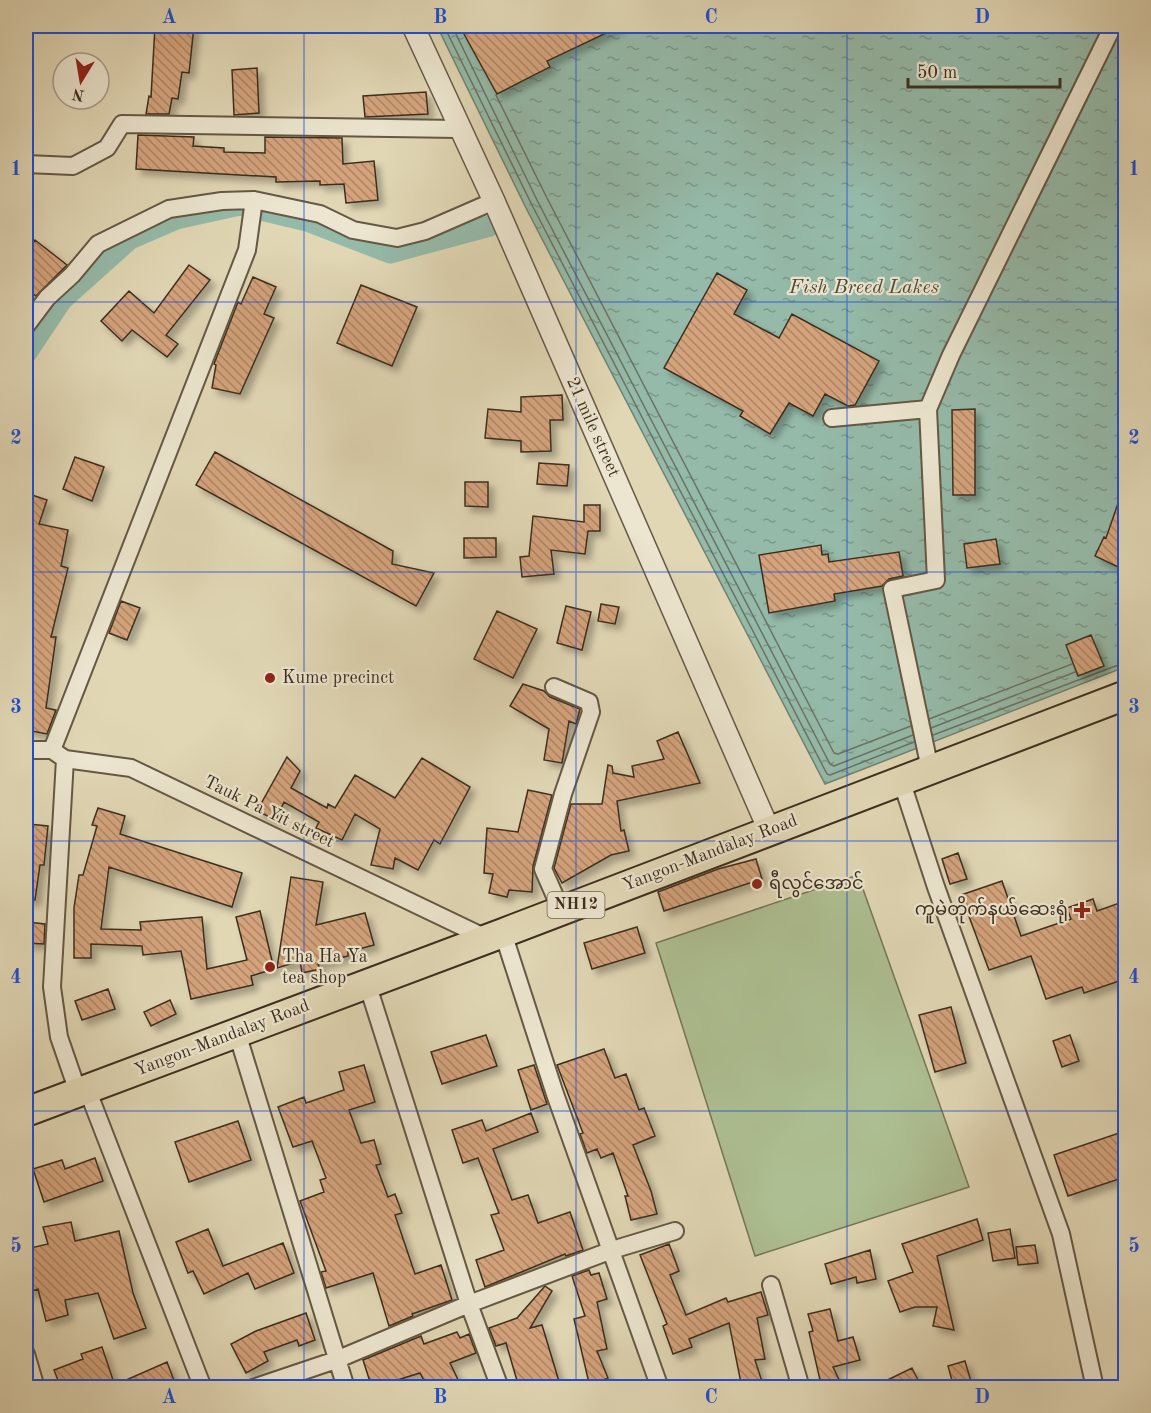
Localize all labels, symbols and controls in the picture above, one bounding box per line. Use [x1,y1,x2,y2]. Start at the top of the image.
text: A [161,8,177,28]
text: B [433,8,447,28]
text: C [704,8,718,28]
text: D [974,8,990,28]
north arrow [51,51,111,111]
scale bar [908,51,1060,89]
text: 50 m [917,64,957,82]
text: N [70,85,86,103]
text: 1 [10,160,22,180]
text: 1 [1128,160,1140,180]
water label: Fish Breed Lakes [788,278,939,298]
street label: 21 mile street [563,374,623,480]
text: 2 [10,429,22,449]
text: 2 [1128,429,1140,449]
place label: Kume precinct [282,669,394,687]
marker: Kume precinct [263,671,277,685]
text: 3 [10,698,22,718]
text: 3 [1128,698,1140,718]
street label: Tauk Pa Yit street [201,773,337,851]
street label: Yangon-Mandalay Road [620,811,800,895]
place label: ရီလွင်အောင် [769,869,864,898]
marker: ရီလွင်အောင် [750,877,764,891]
road number: NH12 [548,892,604,918]
place label: ကူမဲတိုက်နယ်ဆေးရုံ [915,895,1068,924]
marker: ကူမဲတိုက်နယ်ဆေးရုံ [1073,901,1091,919]
place label: Tha Ha Ya tea shop [282,948,368,987]
marker: Tha Ha Ya tea shop [263,960,277,974]
text: 4 [10,968,22,988]
text: 4 [1128,968,1140,988]
street label: Yangon-Mandalay Road [132,996,312,1080]
text: 5 [10,1236,22,1257]
text: 5 [1128,1236,1140,1257]
text: A [161,1388,177,1408]
text: B [433,1388,447,1408]
text: C [704,1388,718,1408]
text: D [974,1388,990,1408]

